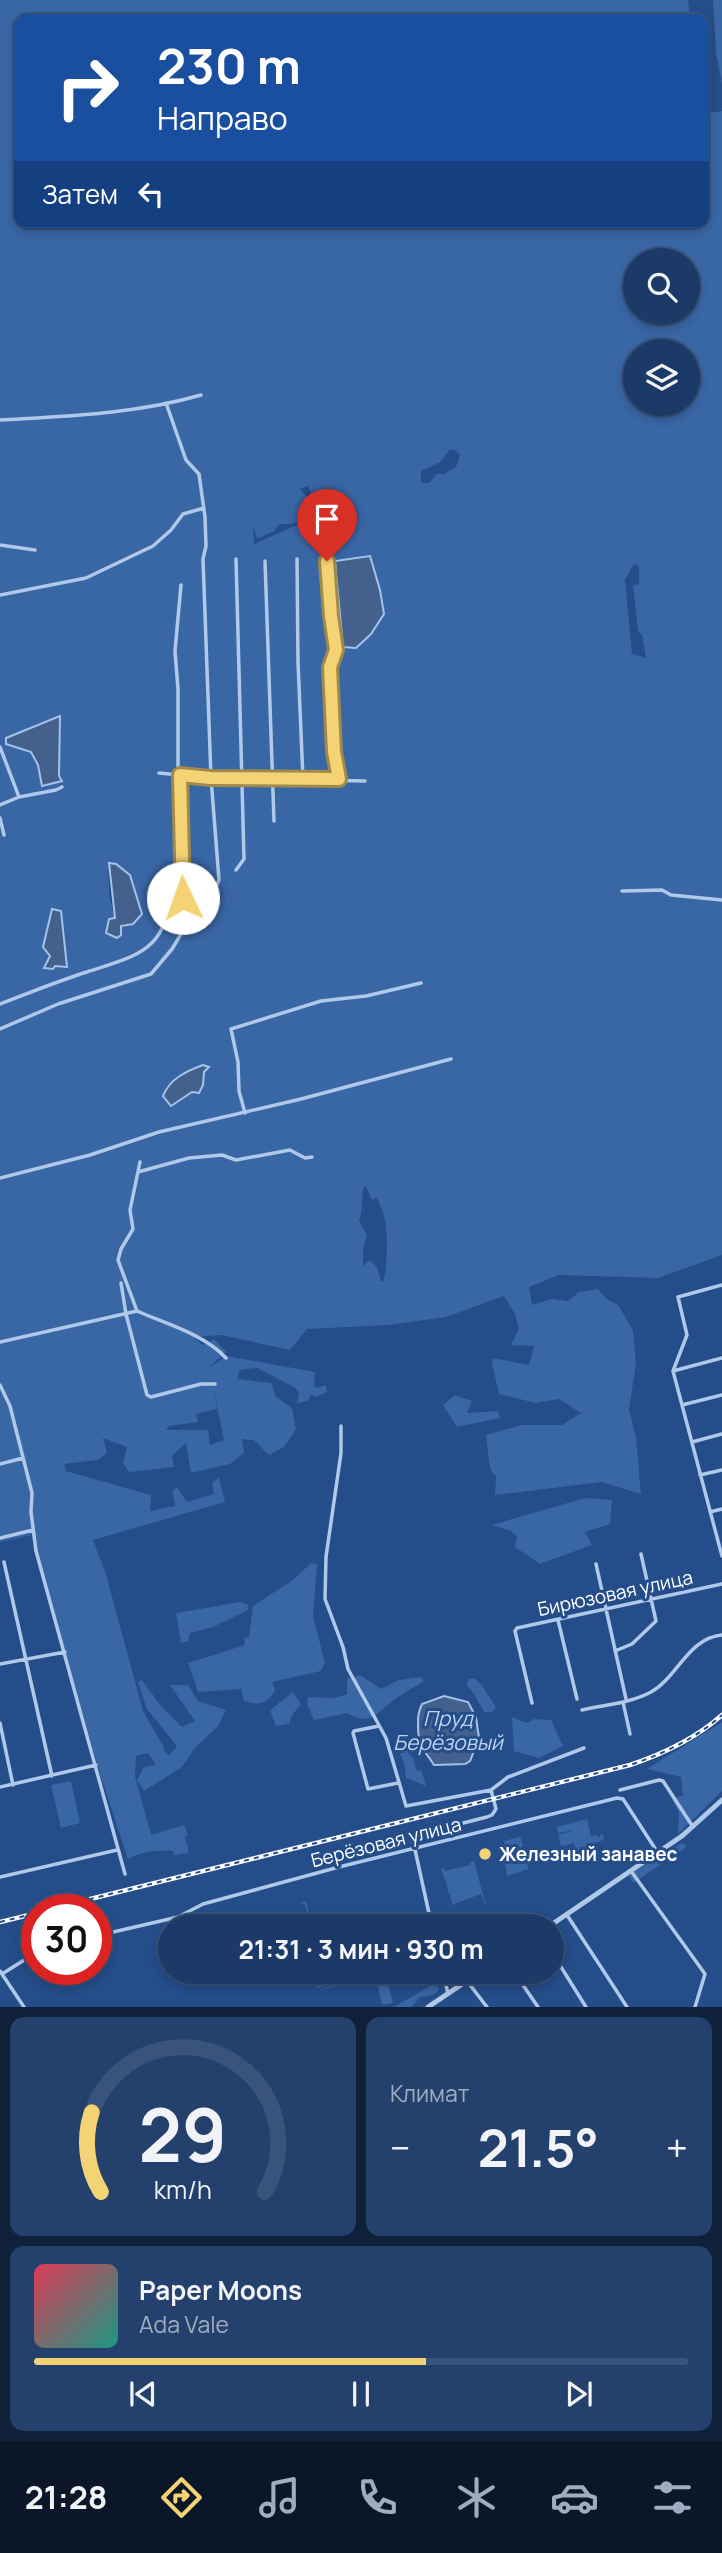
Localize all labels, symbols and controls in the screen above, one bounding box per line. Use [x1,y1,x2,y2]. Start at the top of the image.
text: 230 m [157,32,301,99]
icon: right [42,42,133,133]
text: Направо [157,96,288,140]
icon: left [132,175,170,213]
text: Затем [42,176,118,212]
map controls [623,248,700,416]
button: search [623,248,700,325]
button: layers [623,339,700,416]
pin [297,489,357,561]
icon: arrive [308,500,346,538]
position arrow [146,861,220,935]
street label: Бирюзовая улица [535,1564,695,1622]
water label: Пруд Берёзовый [393,1704,505,1756]
street label: Берёзовая улица [308,1811,464,1873]
place label: Железный занавес [499,1841,678,1867]
marker: Железный занавес [477,1846,493,1862]
speed limit sign: 30 [21,1894,112,1985]
text: 21:31 · 3 мин · 930 m [238,1931,484,1967]
text: Климат [390,2077,469,2109]
text: 29 [139,2085,227,2185]
text: 21.5° [478,2112,599,2183]
text: − [390,2121,411,2173]
text: + [666,2121,688,2173]
text: km/h [154,2172,212,2207]
text: Paper Moons [139,2272,302,2308]
text: Ada Vale [139,2308,229,2340]
icon: previous [124,2375,162,2413]
icon: pause [342,2375,380,2413]
icon: next [560,2375,598,2413]
icon: directions [157,2473,206,2522]
icon: music [255,2473,304,2522]
icon: phone [353,2473,402,2522]
icon: climate [452,2473,501,2522]
icon: car [550,2473,599,2522]
icon: filters [648,2473,697,2522]
text: 21:28 [25,2475,107,2519]

